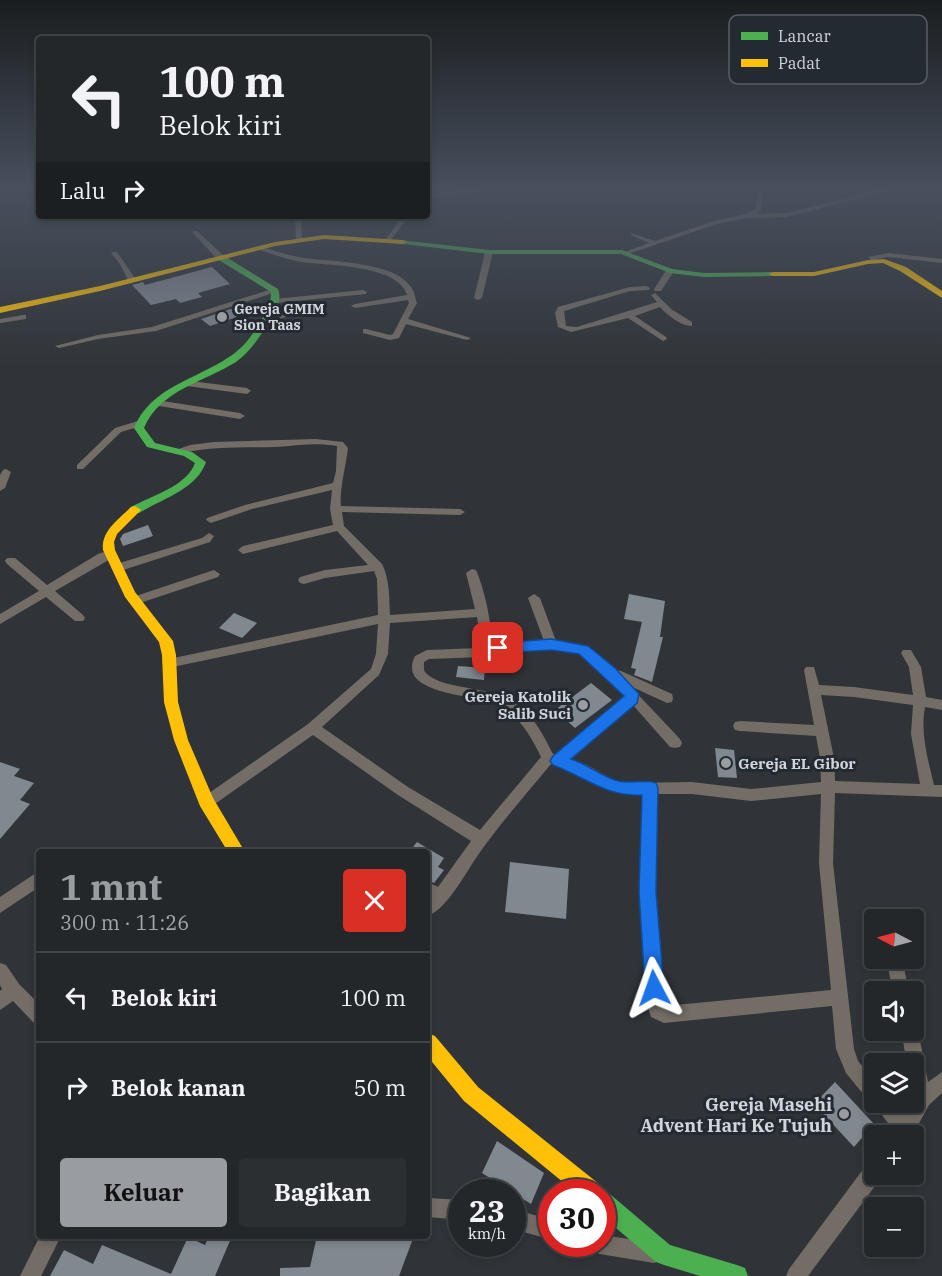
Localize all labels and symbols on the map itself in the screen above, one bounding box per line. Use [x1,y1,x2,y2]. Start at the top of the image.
legend [729,15,927,84]
text: Lancar [778,26,831,46]
text: Padat [778,53,821,73]
place label: Gereja GMIM Sion Taas [234,300,325,334]
marker: Gereja GMIM Sion Taas [215,310,229,324]
pin [472,622,523,673]
place label: Gereja Katolik Salib Suci [465,687,572,723]
marker: Gereja Katolik Salib Suci [576,698,590,712]
place label: Gereja EL Gibor [738,754,856,773]
marker: Gereja EL Gibor [719,756,733,770]
north arrow [864,909,924,969]
position arrow [622,956,686,1020]
place label: Gereja Masehi Advent Hari Ke Tujuh [641,1093,832,1137]
marker: Gereja Masehi Advent Hari Ke Tujuh [837,1107,851,1121]
speed limit sign: 30 [538,1179,616,1257]

